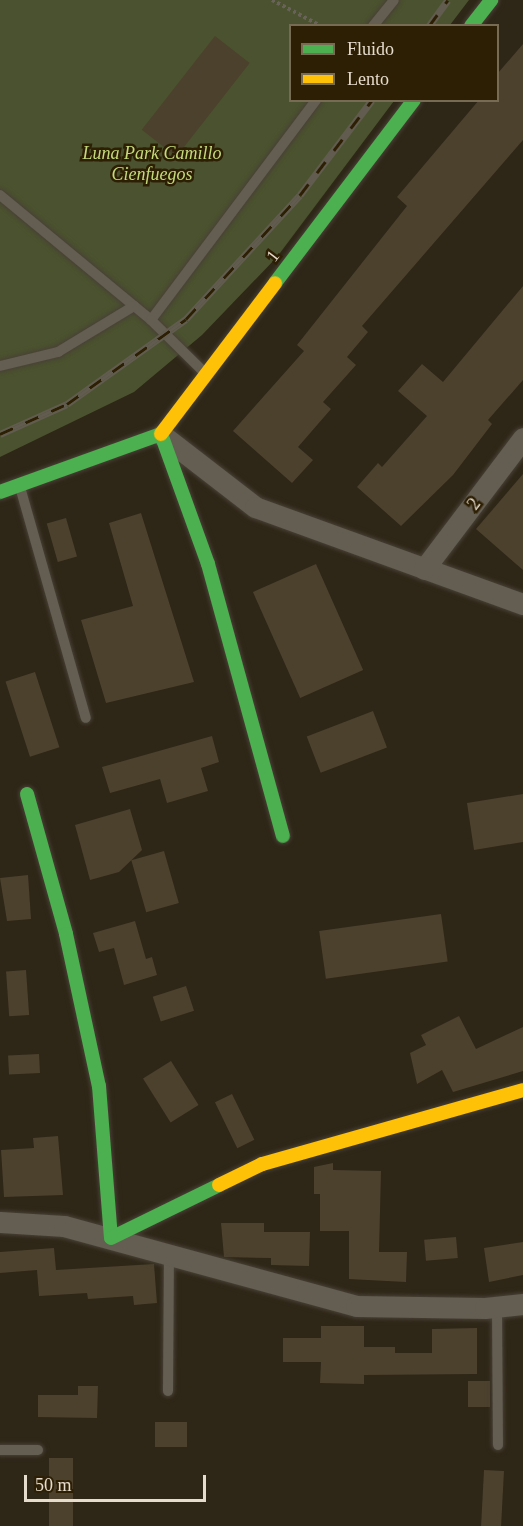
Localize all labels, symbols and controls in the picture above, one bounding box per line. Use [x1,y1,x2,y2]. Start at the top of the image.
legend [289,24,499,102]
text: Fluido [347,39,394,59]
text: Lento [347,69,389,89]
park label: Luna Park Camillo Cienfuegos [82,143,222,186]
street label: 1 [262,246,284,266]
street label: 2 [463,494,485,514]
scale bar [27,1463,208,1501]
text: 50 m [35,1475,72,1495]

